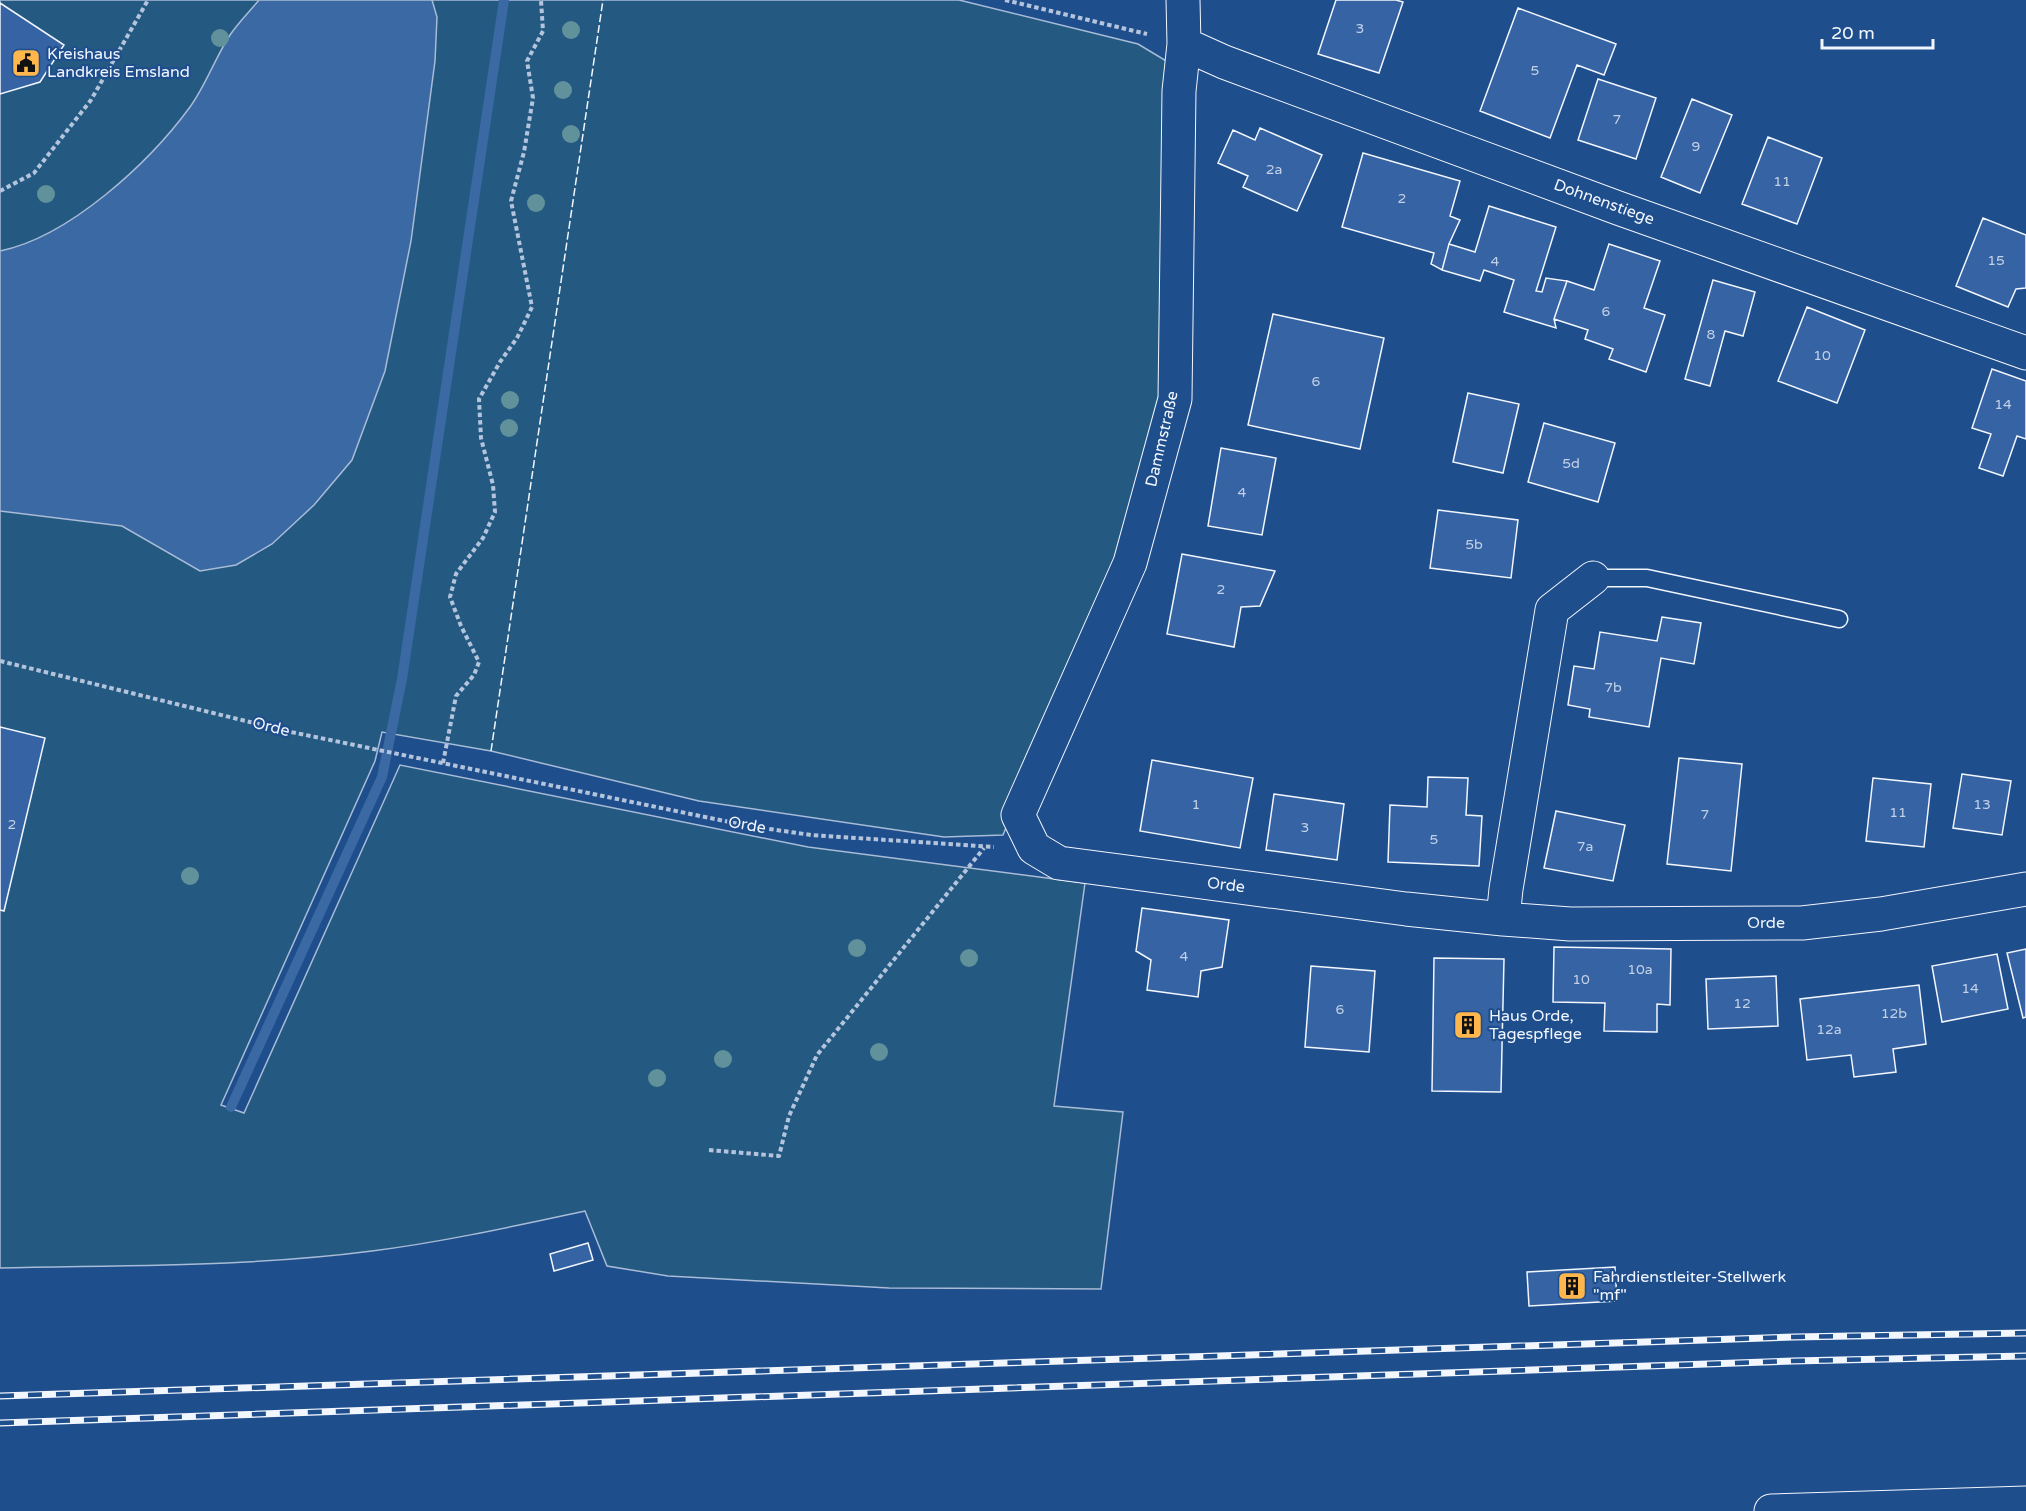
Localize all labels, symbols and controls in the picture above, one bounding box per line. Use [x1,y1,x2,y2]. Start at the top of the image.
scale bar [1822,12,1933,50]
house number: 3 [1356,20,1364,37]
text: 20 m [1831,22,1875,44]
place label: Kreishaus Landkreis Emsland [47,44,190,82]
public building icon: Kreishaus Landkreis Emsland [10,47,42,79]
house number: 5 [1531,62,1539,79]
house number: 7 [1613,111,1621,128]
house number: 9 [1692,138,1700,155]
house number: 2a [1266,161,1282,178]
house number: 11 [1773,173,1791,190]
street label: Dohnenstiege [1551,175,1657,229]
house number: 2 [1398,190,1406,207]
house number: 15 [1987,252,2005,269]
house number: 4 [1491,253,1500,270]
house number: 6 [1602,303,1611,320]
house number: 8 [1707,326,1716,343]
house number: 10 [1813,347,1831,364]
house number: 6 [1312,373,1321,390]
street label: Dammstraße [1141,389,1183,489]
house number: 14 [1994,396,2012,413]
house number: 5d [1562,455,1580,472]
house number: 4 [1238,484,1247,501]
house number: 5b [1465,536,1483,553]
house number: 2 [1217,581,1225,598]
house number: 7b [1604,679,1622,696]
street label: Orde [250,713,292,741]
house number: 1 [1192,796,1200,813]
house number: 13 [1973,796,1991,813]
house number: 11 [1889,804,1907,821]
house number: 7 [1701,806,1709,823]
street label: Orde [727,812,767,838]
house number: 2 [8,816,16,833]
house number: 3 [1301,819,1309,836]
house number: 5 [1430,831,1438,848]
house number: 7a [1577,838,1593,855]
street label: Orde [1206,873,1246,897]
street label: Orde [1747,913,1785,933]
house number: 4 [1180,948,1189,965]
house number: 10a [1627,961,1653,978]
house number: 10 [1572,971,1590,988]
house number: 14 [1961,980,1979,997]
house number: 12 [1733,995,1751,1012]
house number: 6 [1336,1001,1345,1018]
house number: 12b [1881,1005,1907,1022]
place label: Haus Orde, Tagespflege [1489,1006,1582,1044]
building icon: Haus Orde, Tagespflege [1452,1009,1484,1041]
house number: 12a [1816,1021,1842,1038]
place label: Fahrdienstleiter-Stellwerk "mf" [1593,1267,1786,1305]
building icon: Fahrdienstleiter-Stellwerk "mf" [1556,1270,1588,1302]

